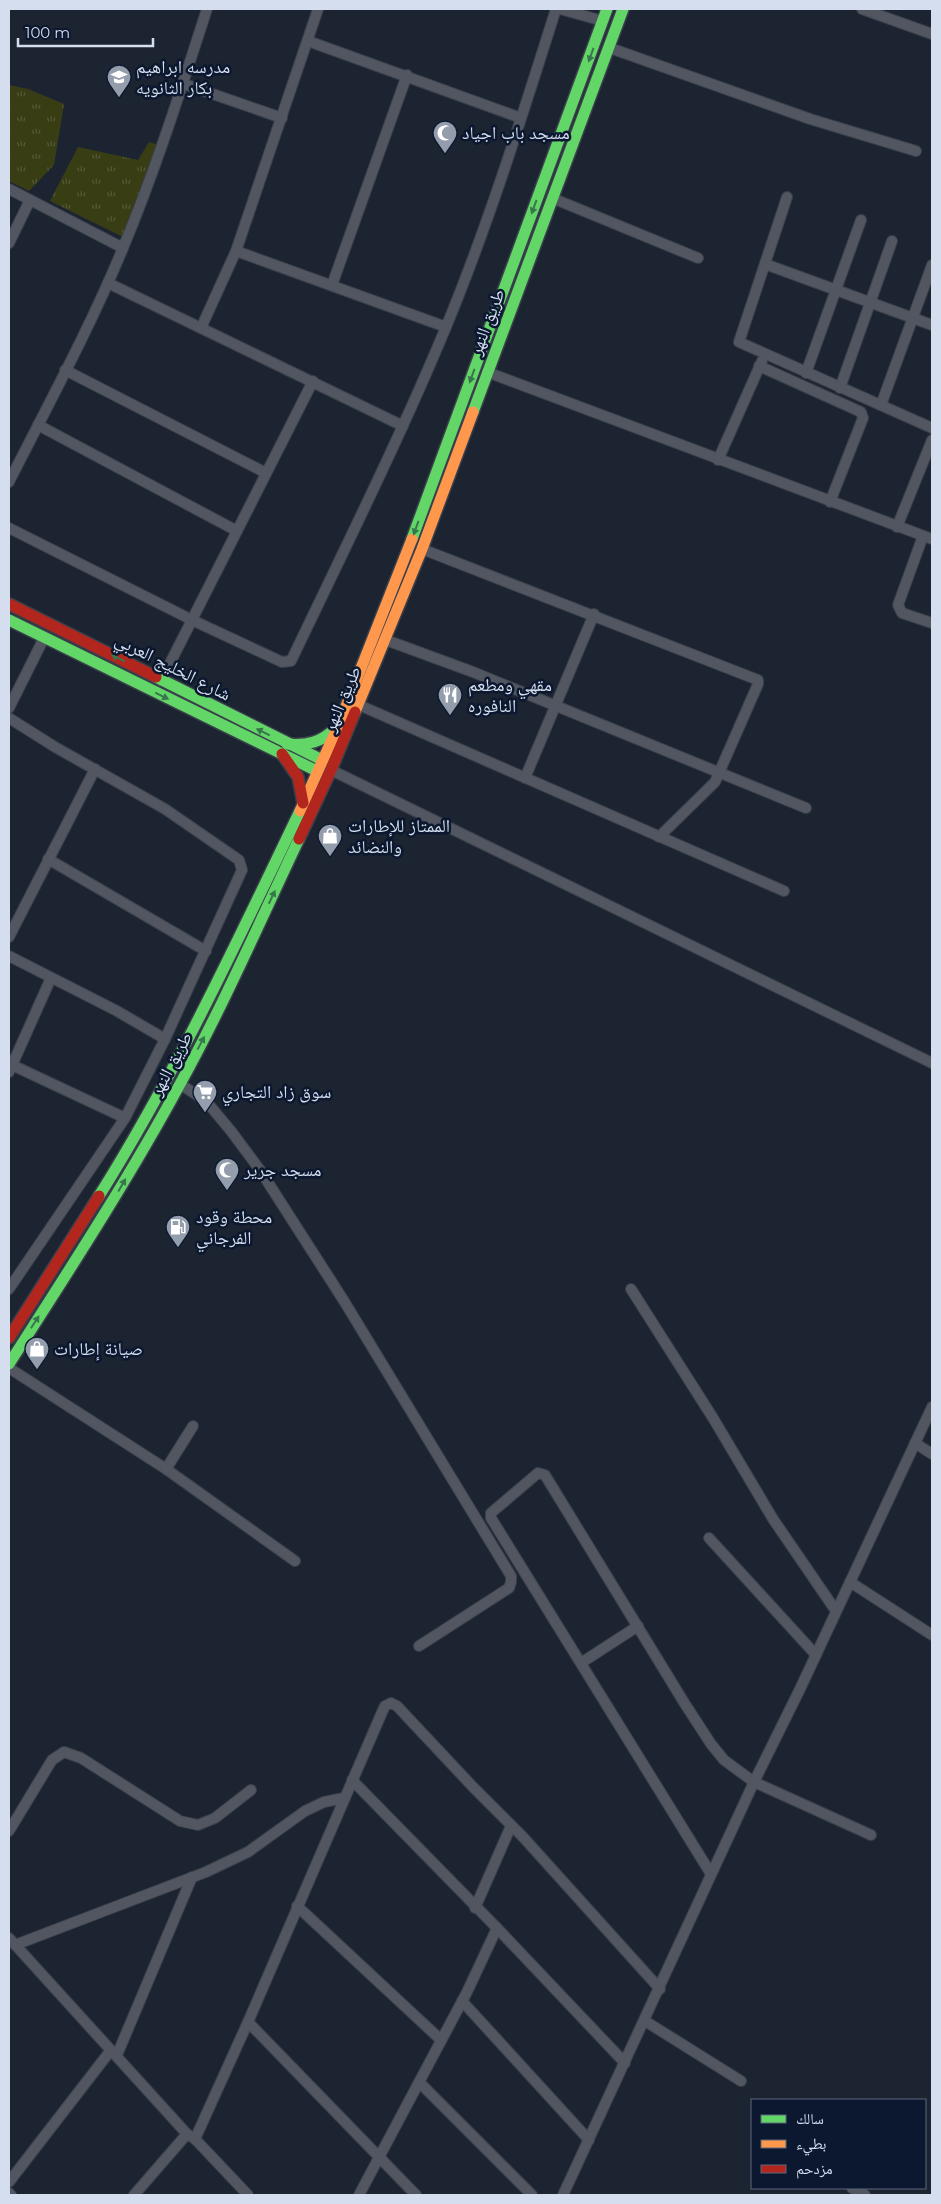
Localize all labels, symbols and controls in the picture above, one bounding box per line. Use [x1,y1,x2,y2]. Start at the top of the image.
scale bar [18,15,152,47]
text: 100 m [25,23,70,42]
one-way arrow [587,47,594,62]
place label: مدرسه ابراهيم بكار الثانويه [136,56,230,99]
school or university icon: مدرسه ابراهيم بكار الثانويه [106,64,132,98]
mosque icon: مسجد باب اجياد [432,120,458,154]
place label: مسجد باب اجياد [462,122,570,144]
one-way arrow [530,200,538,215]
street label: طريق النهر [464,286,510,359]
one-way arrow [468,369,476,384]
one-way arrow [412,521,419,536]
street label: شارع الخليج العربي [110,628,234,709]
one-way arrow [110,654,125,662]
street label: طريق النهر [318,663,366,736]
place label: مقهي ومطعم النافوره [468,674,552,717]
restaurant icon: مقهي ومطعم النافوره [437,682,463,716]
one-way arrow [155,692,169,700]
one-way arrow [255,727,270,736]
place label: الممتاز للإطارات والنضائد [348,815,450,858]
shop icon: الممتاز للإطارات والنضائد [317,823,343,857]
one-way arrow [268,890,276,904]
street label: طريق النهر [145,1028,197,1101]
one-way arrow [197,1037,206,1050]
supermarket icon: سوق زاد التجاري [192,1079,218,1113]
place label: سوق زاد التجاري [222,1081,331,1107]
mosque icon: مسجد جرير [214,1157,240,1191]
place label: مسجد جرير [243,1159,322,1181]
one-way arrow [118,1178,126,1193]
place label: محطة وقود الفرجاني [196,1206,272,1253]
fuel station icon: محطة وقود الفرجاني [165,1214,191,1248]
one-way arrow [30,1316,40,1329]
shop icon: صيانة إطارات [24,1336,50,1370]
place label: صيانة إطارات [54,1338,143,1361]
legend [751,2099,926,2189]
text: سالك [796,2109,824,2128]
text: بطيء [796,2134,826,2156]
text: مزدحم [796,2159,833,2179]

